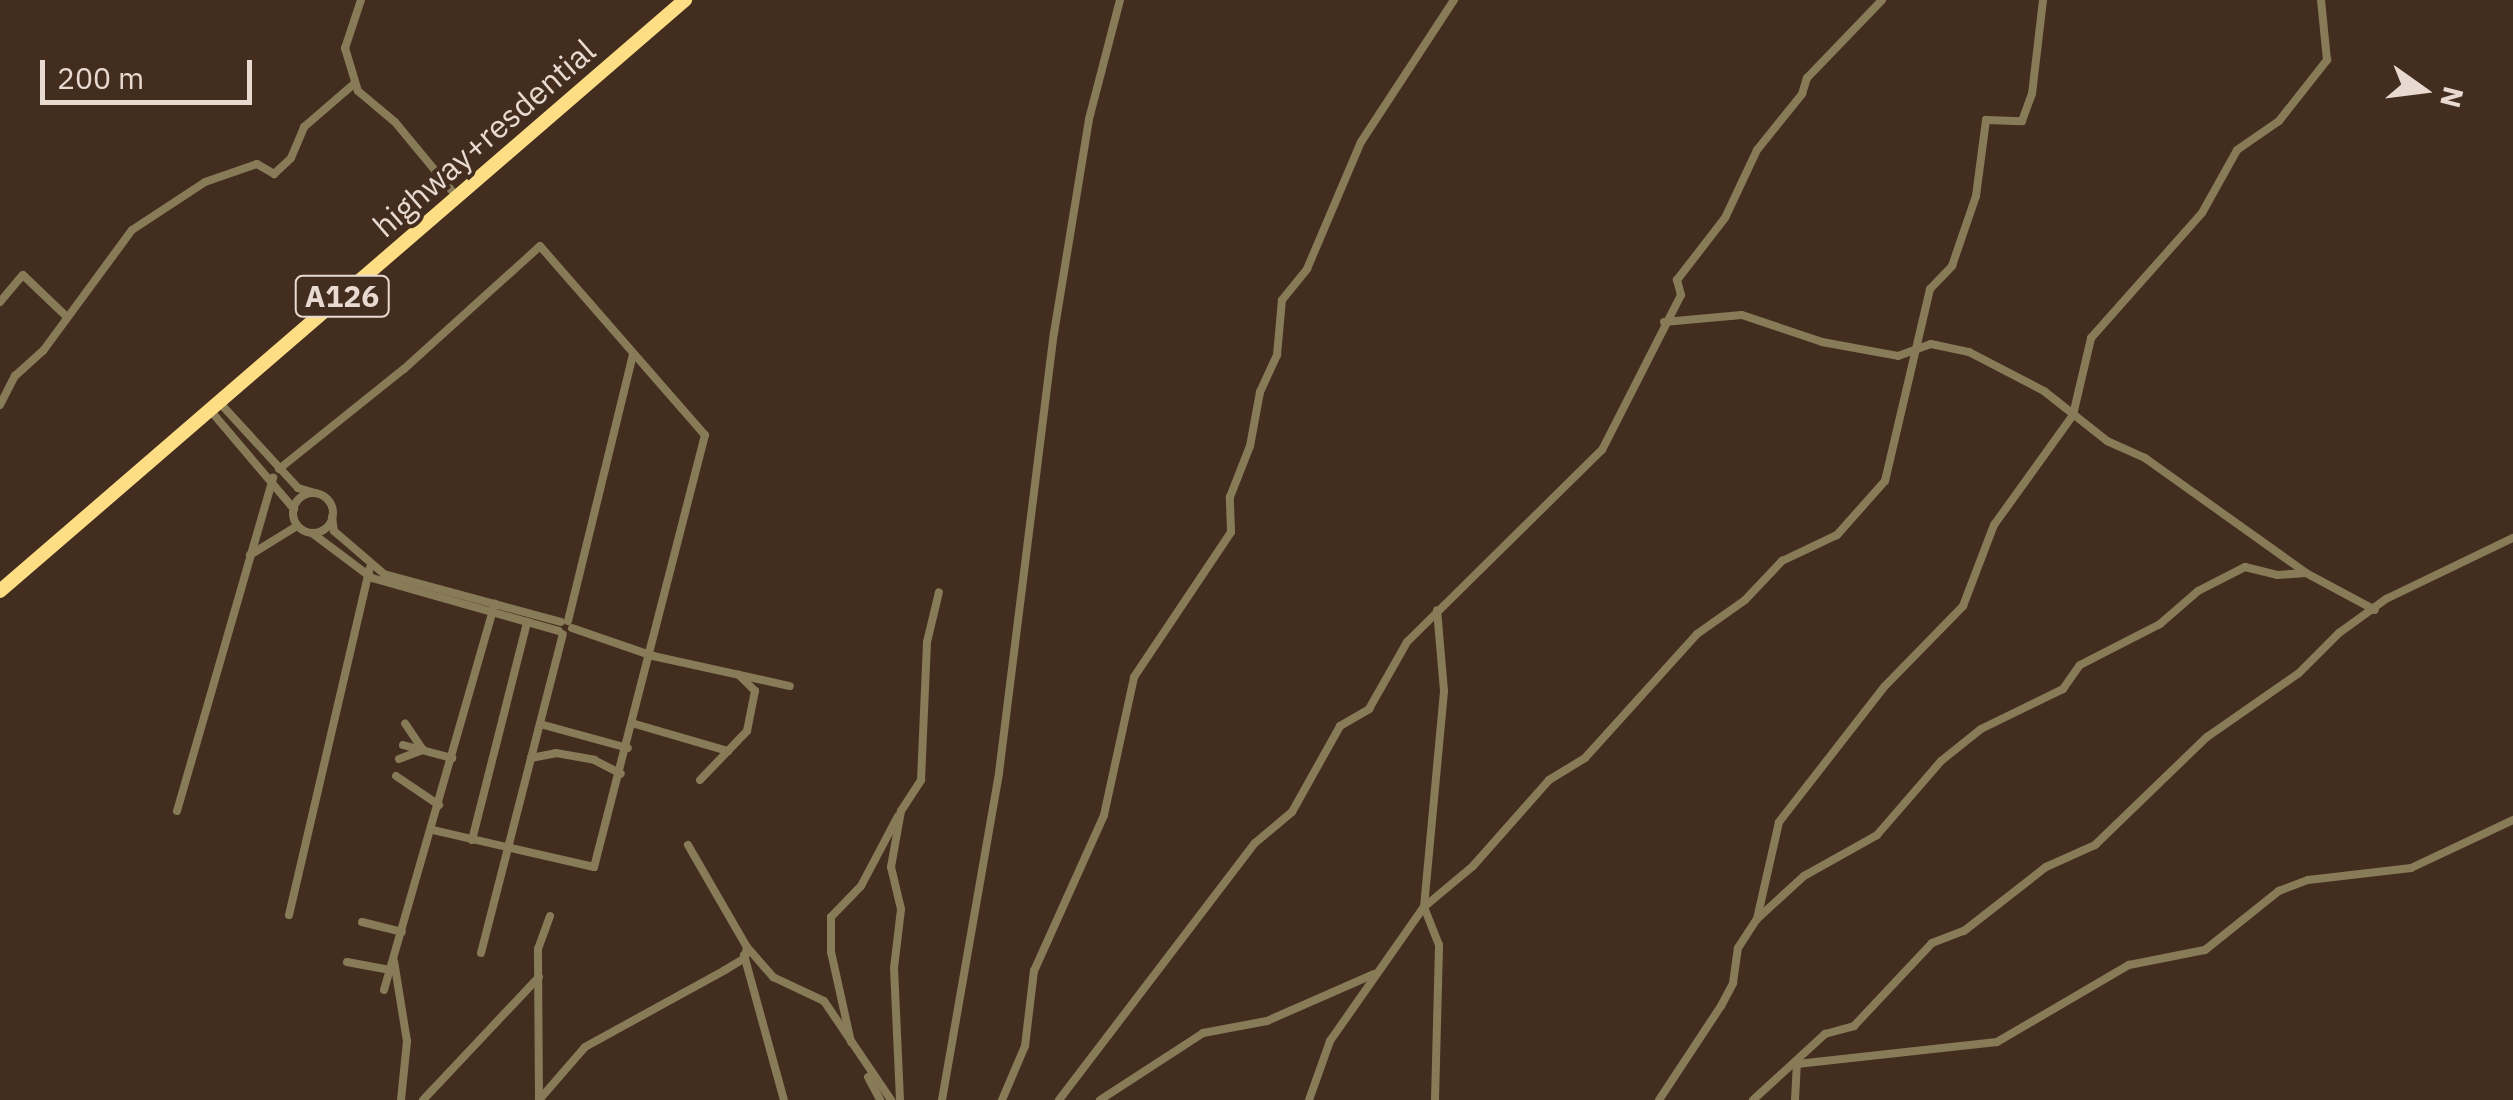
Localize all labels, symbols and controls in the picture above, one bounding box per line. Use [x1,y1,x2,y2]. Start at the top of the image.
street label: highway+resdential [365,31,603,245]
scale bar [45,40,258,102]
north arrow [2373,40,2473,140]
text: 200 m [57,58,144,97]
text: N [2432,83,2473,112]
road number: A126 [294,271,390,321]

